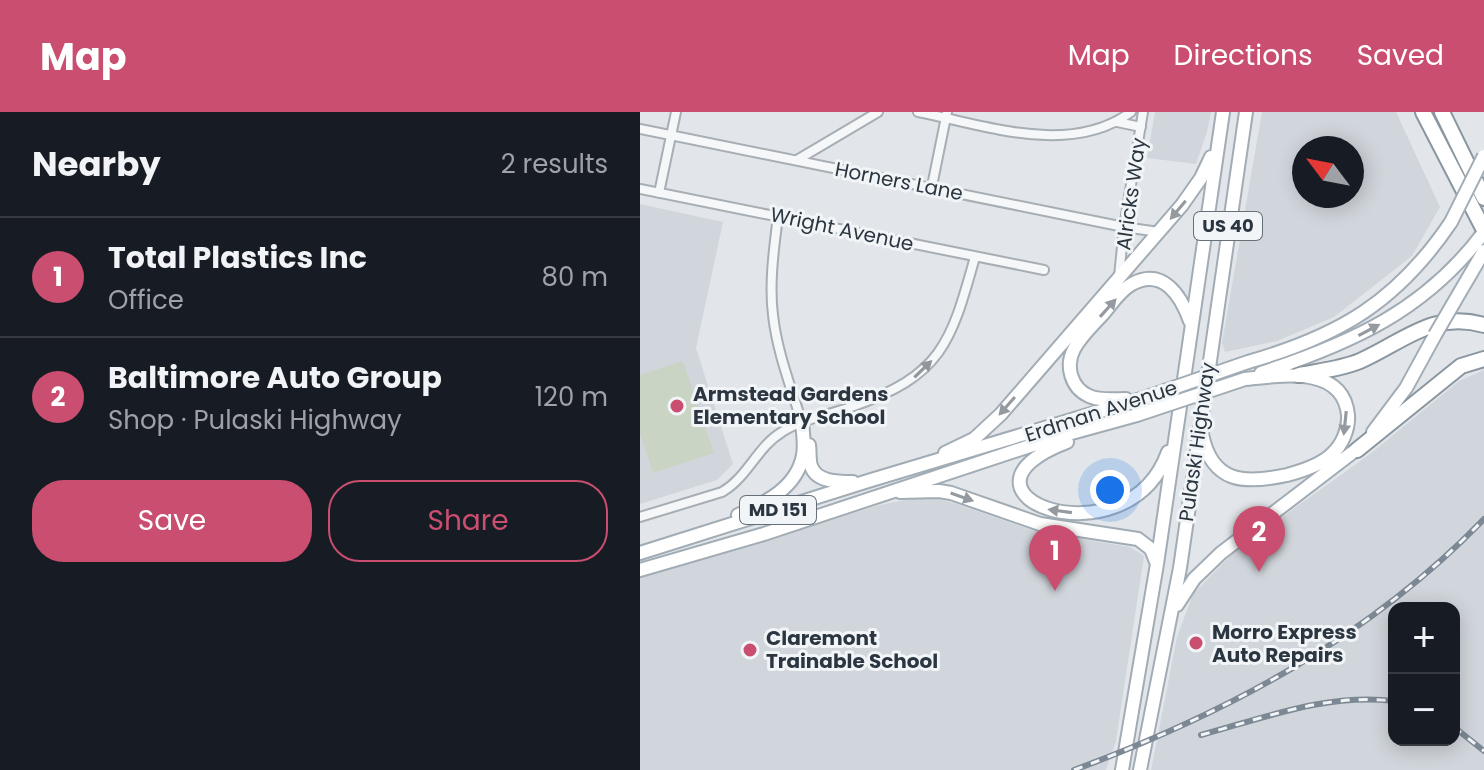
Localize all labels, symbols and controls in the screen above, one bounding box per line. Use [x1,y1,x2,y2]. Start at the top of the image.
text: Map [40,30,127,83]
text: Map [1068,36,1130,75]
text: Directions [1174,36,1313,75]
text: Saved [1357,36,1444,75]
street label: Alricks Way [1109,136,1153,252]
north arrow [1292,136,1364,208]
text: Nearby [32,140,161,188]
text: 2 results [501,146,608,182]
street label: Horners Lane [833,155,965,207]
one-way arrow [1170,199,1187,219]
street label: Wright Avenue [768,200,916,258]
road number: US 40 [1194,212,1262,240]
text: Total Plastics Inc [108,236,367,279]
text: 1 [53,259,63,295]
text: 80 m [542,259,608,295]
text: Office [108,282,184,318]
one-way arrow [1099,299,1116,319]
one-way arrow [1358,324,1381,337]
text: Baltimore Auto Group [108,356,442,399]
one-way arrow [913,361,932,379]
street label: Pulaski Highway [1172,361,1222,523]
street label: Erdman Avenue [1021,373,1181,449]
text: 2 [51,379,65,415]
text: 120 m [535,379,608,415]
place label: Armstead Gardens Elementary School [693,380,888,431]
one-way arrow [999,396,1017,416]
marker: Armstead Gardens Elementary School [668,397,686,415]
text: Shop · Pulaski Highway [108,402,402,438]
one-way arrow [1339,411,1352,436]
your location [1090,470,1130,510]
button: Save [32,480,312,562]
button: Share [328,480,608,562]
one-way arrow [950,492,974,504]
road number: MD 151 [740,496,816,524]
one-way arrow [1047,504,1072,517]
pin: 2 [1233,506,1285,572]
pin: 1 [1029,525,1081,591]
map controls [1388,602,1460,746]
button: + [1388,602,1460,674]
place label: Morro Express Auto Repairs [1212,618,1357,669]
place label: Claremont Trainable School [766,624,938,675]
marker: Morro Express Auto Repairs [1187,634,1205,652]
marker: Claremont Trainable School [741,641,759,659]
button: − [1388,674,1460,746]

